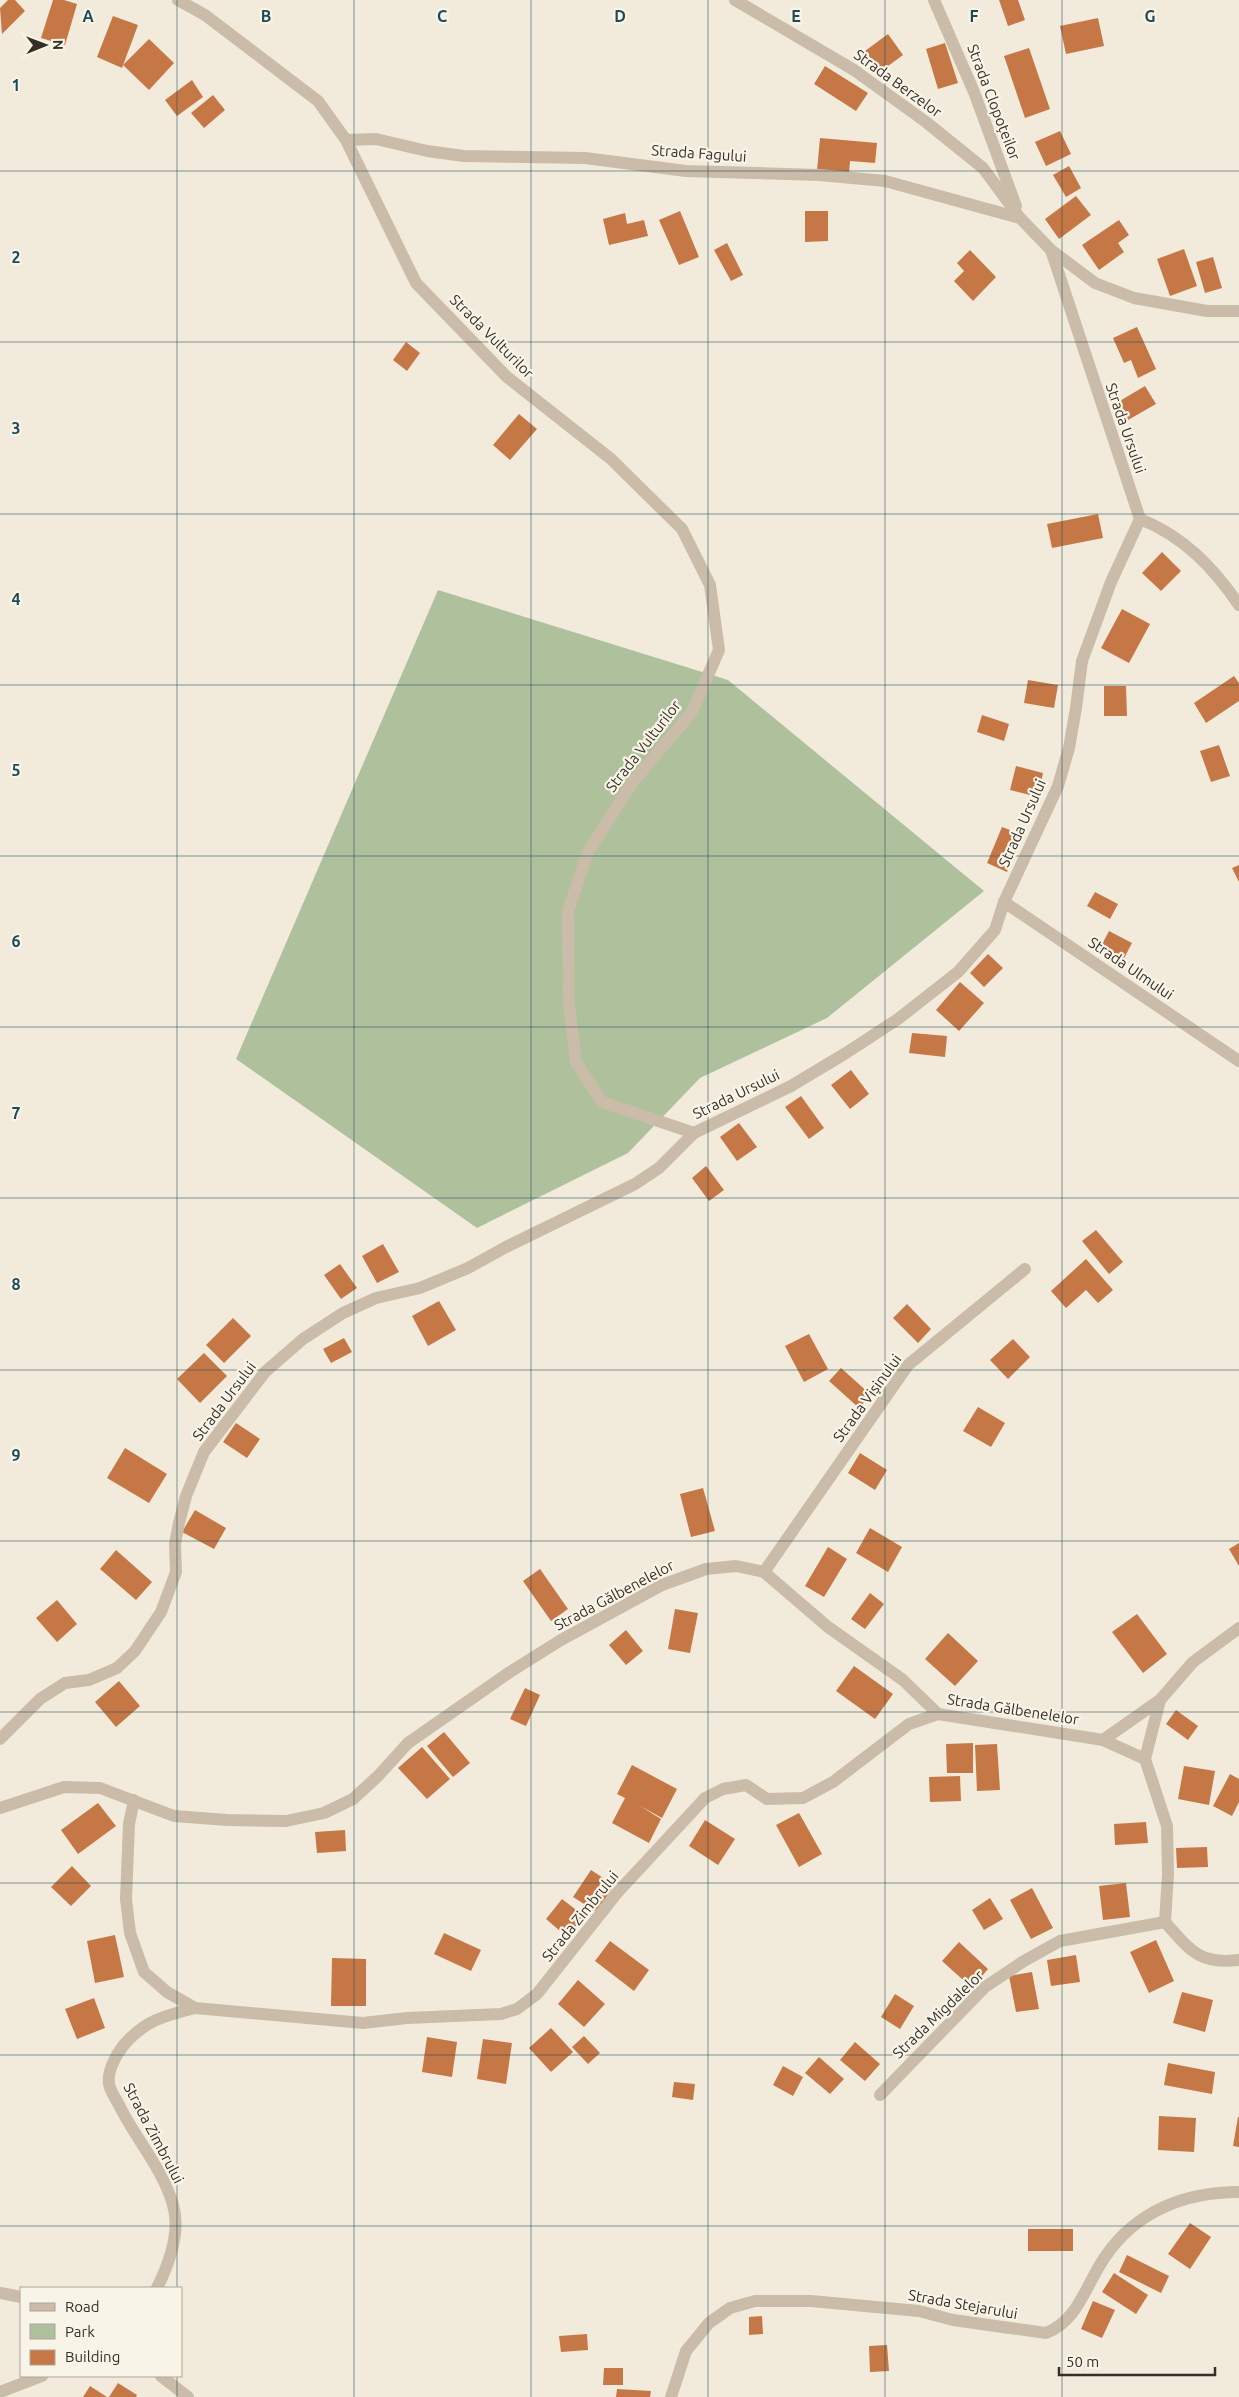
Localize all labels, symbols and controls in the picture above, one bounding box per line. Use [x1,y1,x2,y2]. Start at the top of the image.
text: A [82,7,94,25]
text: B [261,7,271,25]
text: C [437,7,447,25]
text: D [614,7,626,25]
text: E [791,7,801,25]
text: F [970,7,979,25]
text: G [1144,7,1156,25]
north arrow [20,20,70,70]
text: N [50,39,66,50]
street label: Strada Clopoțeilor [964,42,1024,163]
street label: Strada Berzelor [851,46,945,121]
text: 1 [11,76,21,94]
street label: Strada Fagului [651,141,747,165]
text: 2 [11,248,21,266]
street label: Strada Vulturilor [447,291,537,381]
street label: Strada Ursului [1103,381,1149,475]
text: 3 [11,419,21,437]
text: 4 [11,590,21,608]
street label: Strada Vulturilor [602,697,684,795]
text: 5 [11,761,21,779]
street label: Strada Ursului [995,777,1049,869]
text: 6 [11,932,21,950]
street label: Strada Ulmului [1085,933,1177,1003]
street label: Strada Ursului [690,1066,782,1122]
text: 7 [11,1104,21,1122]
text: 8 [11,1275,21,1293]
street label: Strada Vișinului [830,1351,904,1445]
street label: Strada Ursului [189,1358,259,1444]
text: 9 [11,1446,21,1464]
street label: Strada Gălbenelelor [551,1556,677,1634]
street label: Strada Gălbenelelor [946,1690,1080,1728]
street label: Strada Zimbrului [538,1867,622,1965]
street label: Strada Migdalelor [889,1966,987,2062]
street label: Strada Zimbrului [120,2080,188,2186]
street label: Strada Stejarului [907,2286,1019,2322]
legend [20,2287,182,2377]
text: Road [65,2298,100,2315]
text: Park [65,2323,95,2340]
scale bar [1059,2344,1215,2376]
text: Building [65,2348,120,2365]
text: 50 m [1066,2353,1099,2370]

